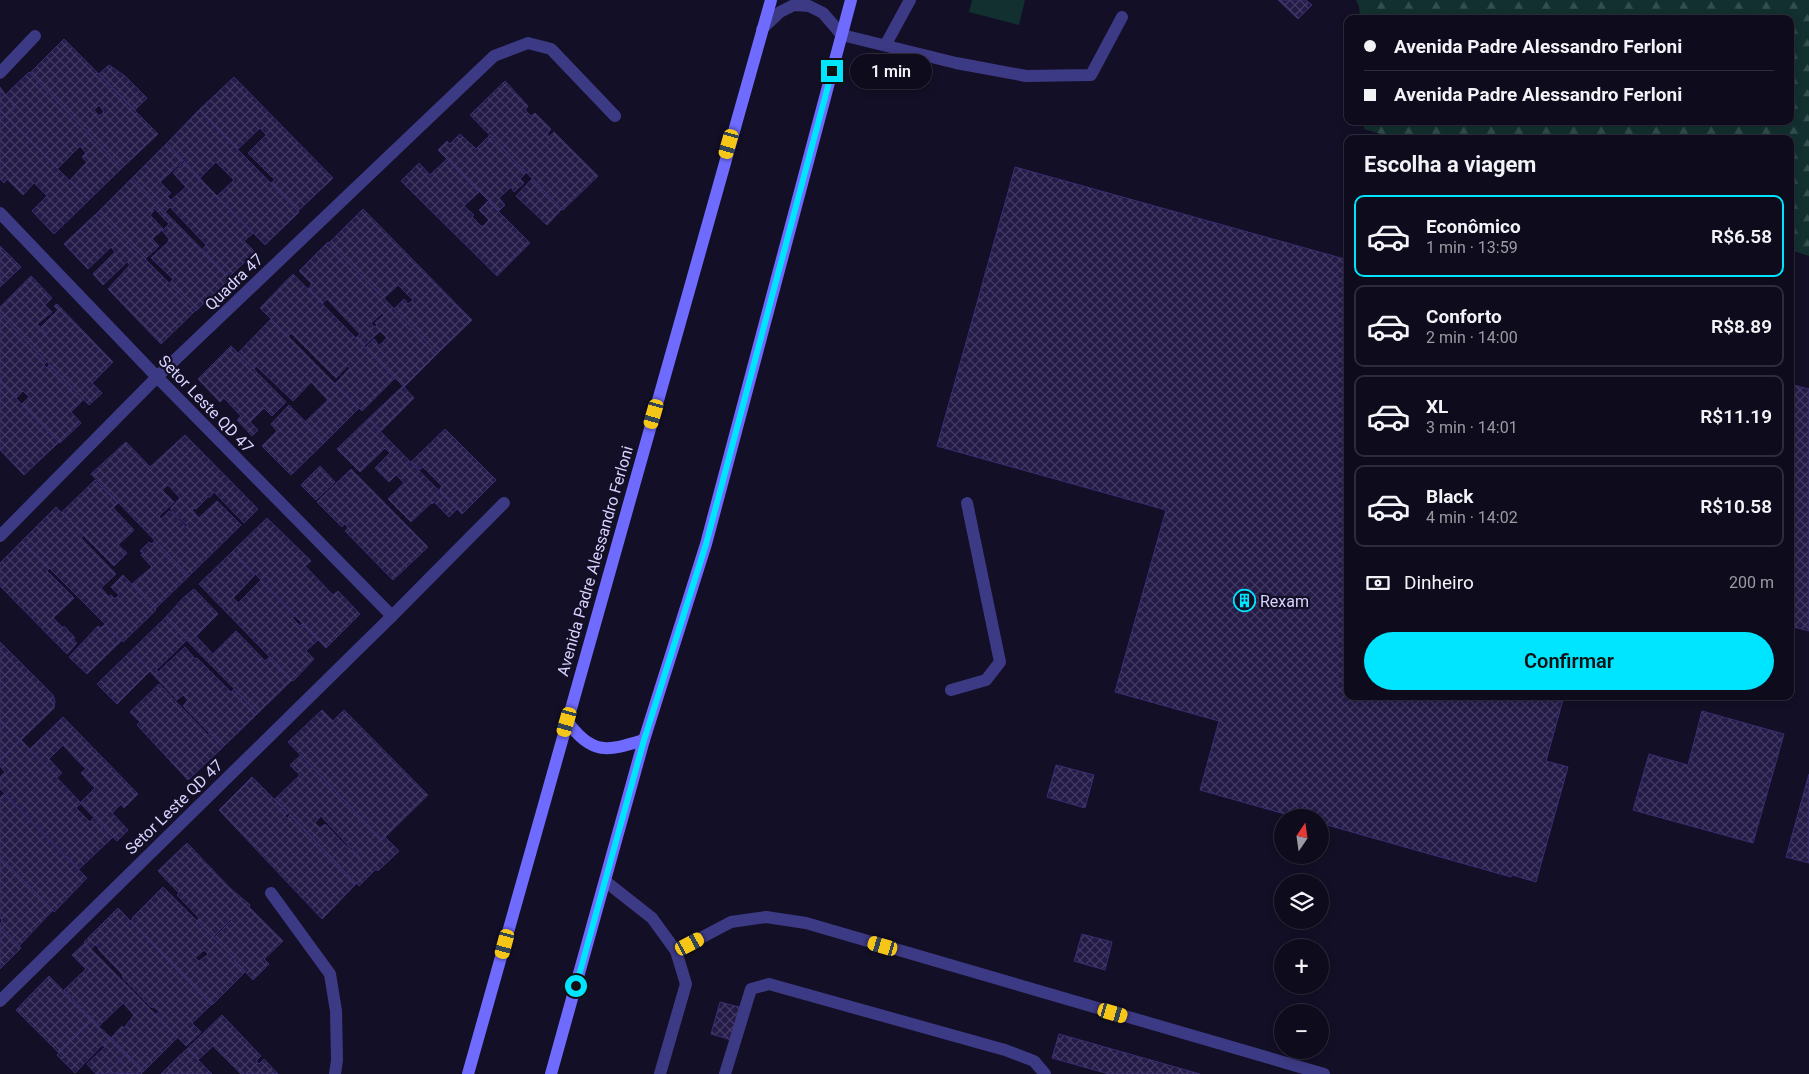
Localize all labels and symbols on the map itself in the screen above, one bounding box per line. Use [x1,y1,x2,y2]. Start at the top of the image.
callout: 1 min [850,54,932,88]
route end [821,60,843,82]
car [717,128,740,160]
street label: Quadra 47 [201,250,267,314]
street label: Setor Leste QD 47 [155,351,257,457]
car [642,398,665,430]
street label: Avenida Padre Alessandro Ferloni [553,444,637,678]
building icon: Rexam [1232,589,1256,613]
place label: Rexam [1260,592,1309,611]
car [555,706,578,738]
street label: Setor Leste QD 47 [121,756,227,858]
north arrow [1274,809,1329,864]
car [493,928,516,960]
car [673,930,706,958]
car [866,935,899,957]
route start [565,975,587,997]
car [1096,1002,1129,1024]

